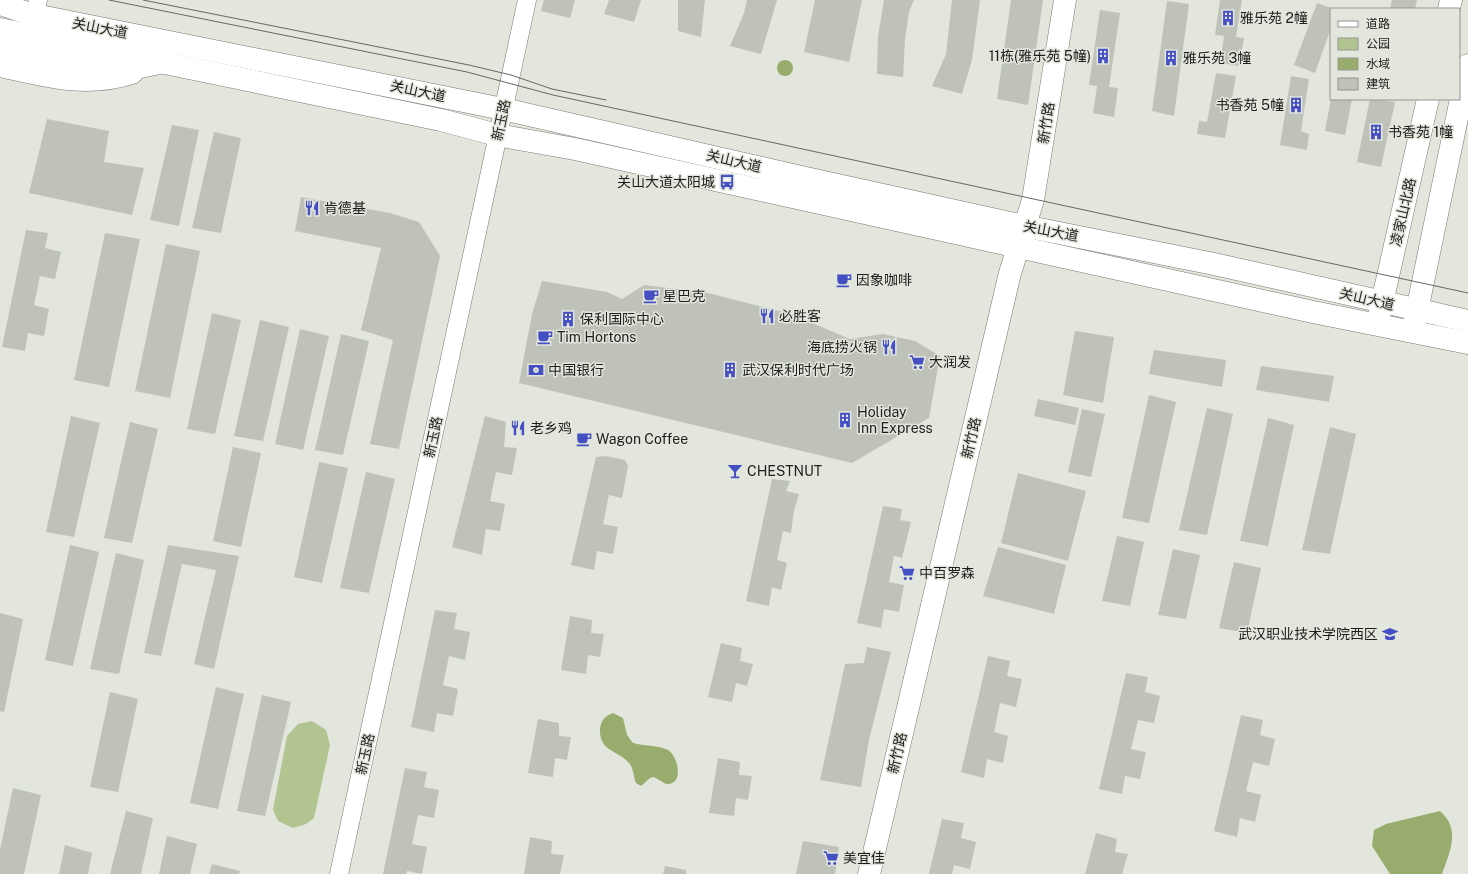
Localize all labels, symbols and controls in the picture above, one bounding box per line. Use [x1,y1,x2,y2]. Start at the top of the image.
legend [1330,8,1460,100]
building icon: 雅乐苑 2幢 [1219,9,1237,27]
place label: 雅乐苑 2幢 [1240,10,1308,26]
street label: 关山大道 [71,15,129,41]
text: 道路 [1366,17,1390,31]
text: 公园 [1366,37,1390,51]
building icon: 11栋(雅乐苑 5幢) [1094,47,1112,65]
place label: 11栋(雅乐苑 5幢) [989,48,1091,64]
building icon: 雅乐苑 3幢 [1162,49,1180,67]
place label: 雅乐苑 3幢 [1183,50,1251,66]
text: 水域 [1366,57,1390,71]
street label: 关山大道 [389,77,447,105]
text: 建筑 [1366,77,1390,91]
building icon: 书香苑 5幢 [1287,96,1305,114]
place label: 书香苑 5幢 [1216,97,1284,113]
street label: 新玉路 [489,98,513,142]
street label: 新竹路 [1035,101,1057,145]
building icon: 书香苑 1幢 [1367,123,1385,141]
place label: 书香苑 1幢 [1388,124,1453,140]
street label: 关山大道 [705,147,763,175]
bus stop icon: 关山大道太阳城 [718,173,736,191]
place label: 关山大道太阳城 [617,174,715,190]
street label: 凌家山北路 [1387,176,1419,248]
restaurant icon: 肯德基 [303,199,321,217]
place label: 肯德基 [324,200,366,216]
street label: 关山大道 [1022,218,1080,244]
cafe icon: 因象咖啡 [835,271,853,289]
place label: 因象咖啡 [856,272,912,288]
street label: 关山大道 [1338,285,1396,313]
cafe icon: 星巴克 [642,287,660,305]
place label: 星巴克 [663,288,705,304]
restaurant icon: 必胜客 [758,307,776,325]
place label: 必胜客 [779,308,821,324]
building icon: 保利国际中心 [559,310,577,328]
place label: 保利国际中心 [580,311,664,327]
cafe icon: Tim Hortons [536,328,554,346]
place label: Tim Hortons [557,329,636,345]
restaurant icon: 海底捞火锅 [880,338,898,356]
place label: 海底捞火锅 [807,339,877,355]
supermarket icon: 大润发 [908,353,926,371]
place label: 大润发 [929,354,971,370]
bank icon: 中国银行 [527,361,545,379]
building icon: 武汉保利时代广场 [721,361,739,379]
place label: 中国银行 [548,362,604,378]
place label: 武汉保利时代广场 [742,362,854,378]
place label: Holiday Inn Express [857,404,933,436]
building icon: Holiday Inn Express [836,411,854,429]
street label: 新玉路 [421,415,445,459]
street label: 新竹路 [958,416,984,460]
restaurant icon: 老乡鸡 [509,419,527,437]
place label: 老乡鸡 [530,420,572,436]
cafe icon: Wagon Coffee [575,430,593,448]
place label: Wagon Coffee [596,431,688,447]
bar icon: CHESTNUT [726,462,744,480]
place label: CHESTNUT [747,463,822,479]
supermarket icon: 中百罗森 [898,564,916,582]
place label: 中百罗森 [919,565,975,581]
school or university icon: 武汉职业技术学院西区 [1381,625,1399,643]
place label: 武汉职业技术学院西区 [1238,626,1378,642]
street label: 新竹路 [884,731,910,775]
street label: 新玉路 [353,732,377,776]
supermarket icon: 美宜佳 [822,849,840,867]
place label: 美宜佳 [843,850,885,866]

